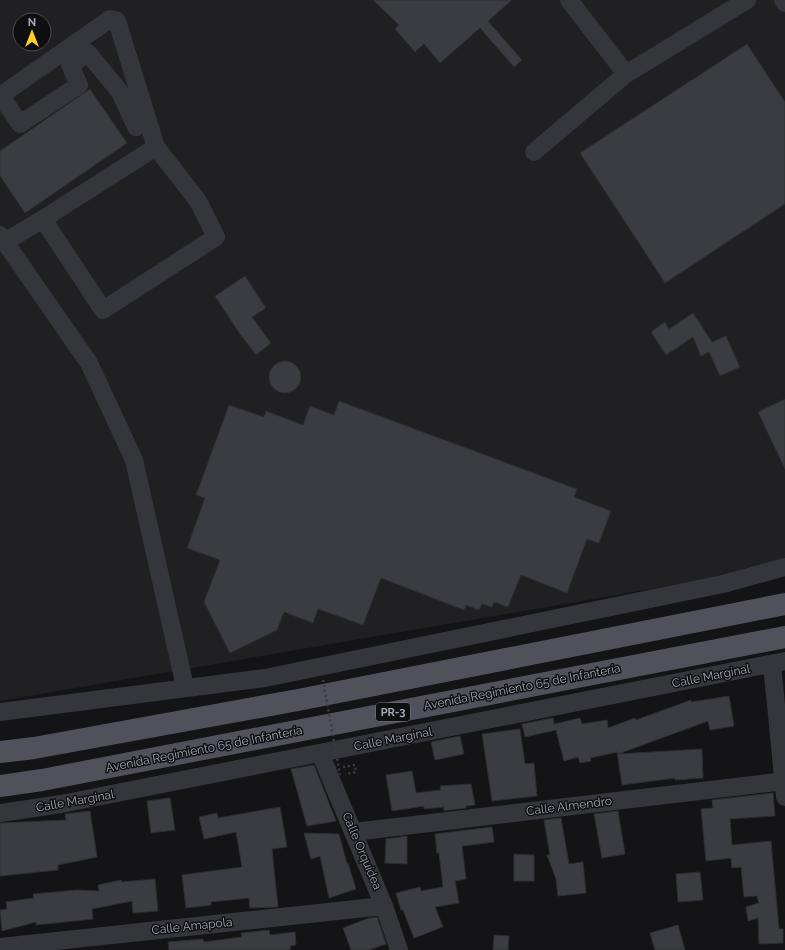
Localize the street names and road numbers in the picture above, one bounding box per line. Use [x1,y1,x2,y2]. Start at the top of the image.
street label: Avenida Regimiento 65 de Infantería [422,661,622,713]
street label: Calle Marginal [671,661,752,690]
road number: PR-3 [376,703,410,721]
street label: Avenida Regimiento 65 de Infantería [104,723,304,775]
street label: Calle Marginal [353,724,434,753]
street label: Calle Marginal [35,787,116,815]
street label: Calle Almendro [525,794,613,818]
street label: Calle Orquídea [339,810,385,892]
street label: Calle Amapola [151,915,233,937]

